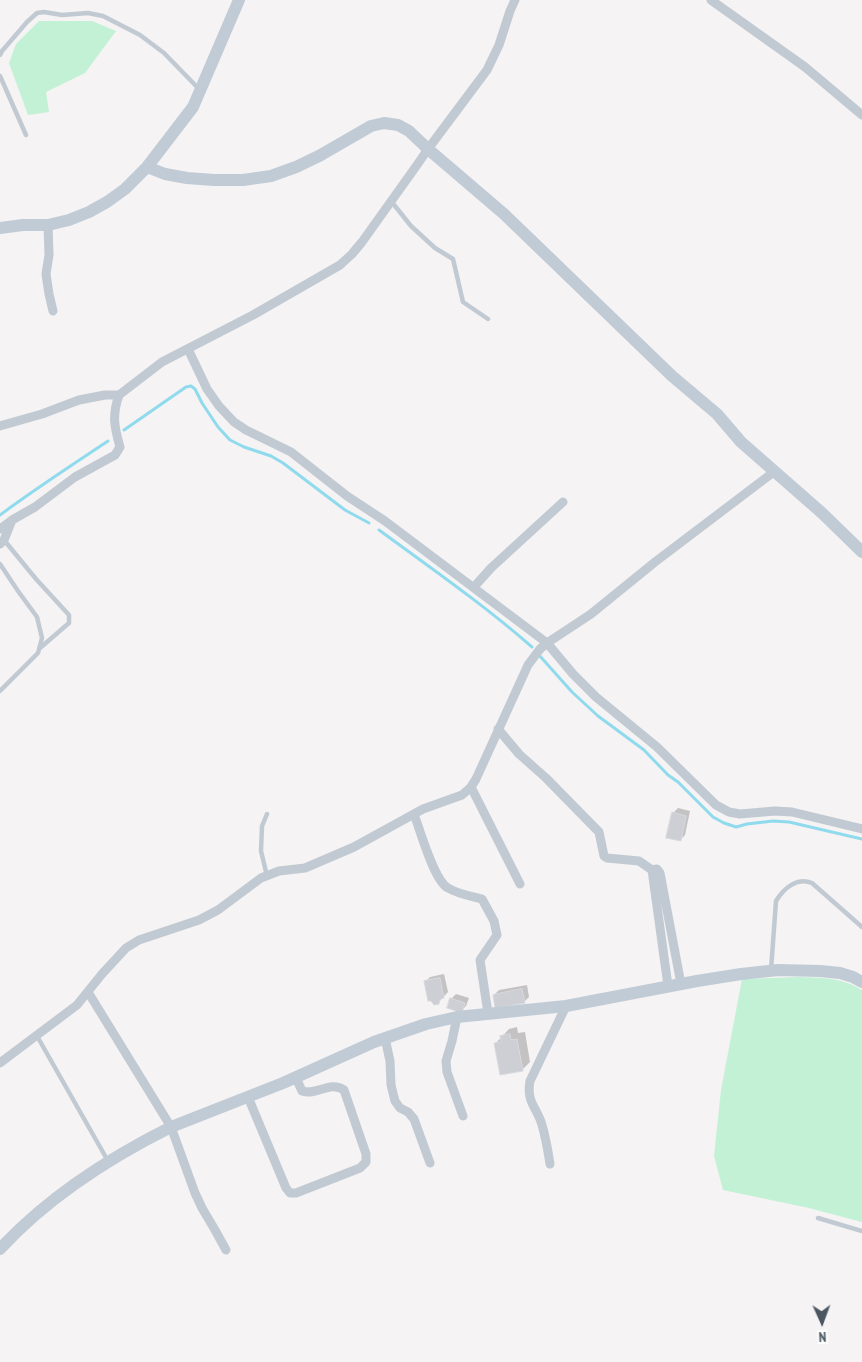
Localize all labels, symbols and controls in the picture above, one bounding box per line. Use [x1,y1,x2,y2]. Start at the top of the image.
north arrow [797,1297,847,1347]
text: N [818,1328,827,1346]

